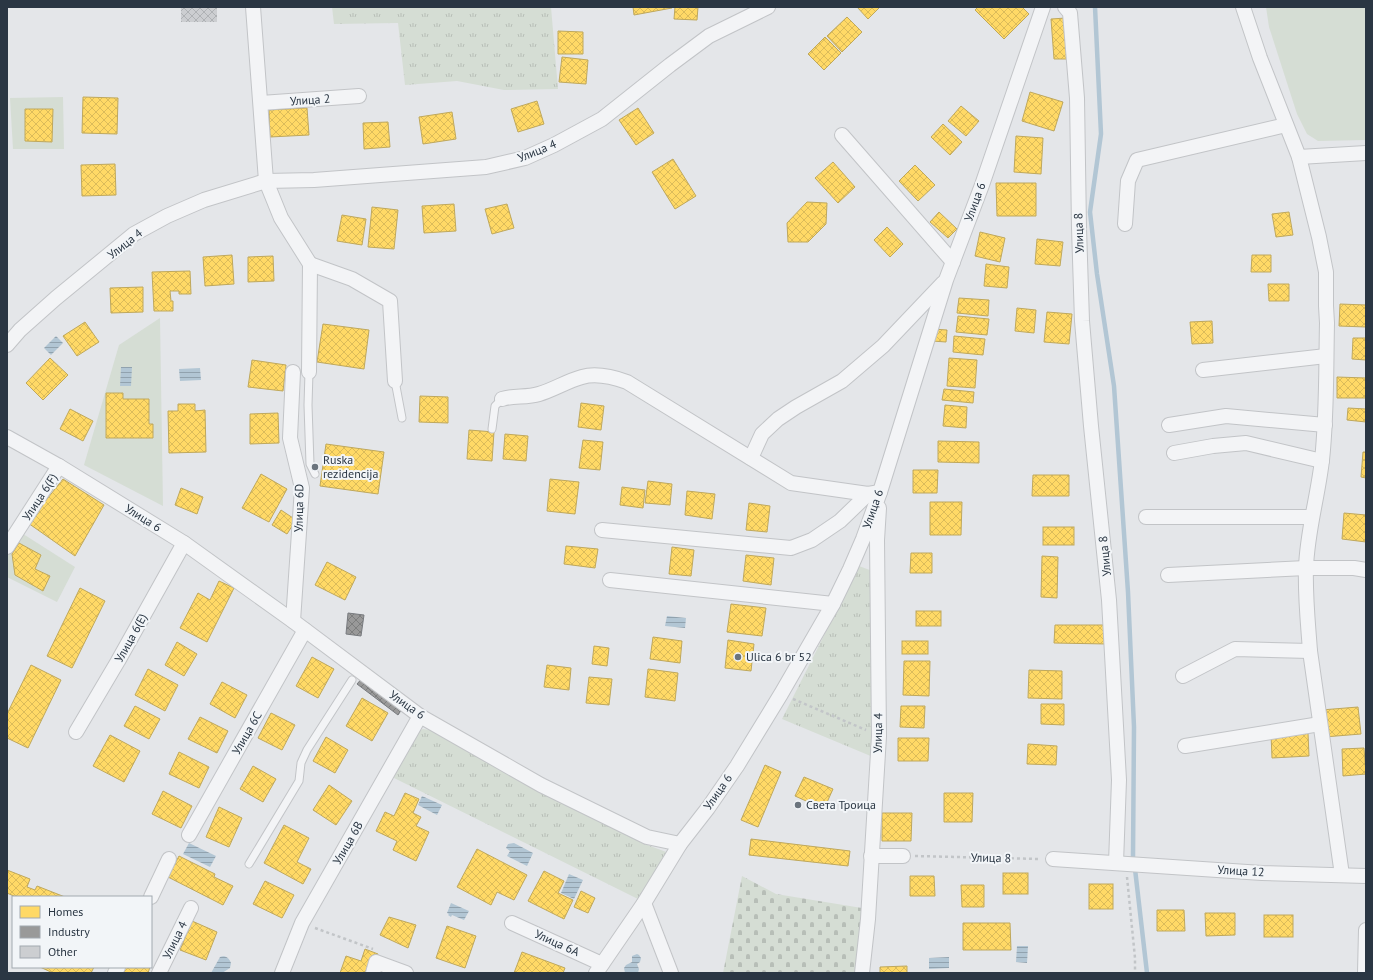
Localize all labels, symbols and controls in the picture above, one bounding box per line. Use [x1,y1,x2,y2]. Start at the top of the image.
street label: Улица 2 [289,91,331,108]
street label: Улица 4 [515,136,559,165]
street label: Улица 6 [961,180,988,223]
street label: Улица 8 [1070,213,1087,253]
street label: Улица 4 [104,225,146,262]
place label: Ruska rezidencija [323,452,379,481]
marker: Ruska rezidencija [310,462,320,472]
street label: Улица 6(F) [19,470,60,523]
street label: Улица 6D [291,484,306,532]
street label: Улица 6 [859,487,886,530]
street label: Улица 6 [122,501,164,535]
street label: Улица 8 [1095,535,1114,577]
street label: Улица 6(E) [111,611,150,665]
place label: Ulica 6 br 52 [746,649,812,664]
marker: Ulica 6 br 52 [733,652,743,662]
street label: Улица 6 [386,687,428,722]
street label: Улица 6C [228,708,265,757]
street label: Улица 4 [870,712,885,753]
street label: Улица 6 [700,771,735,813]
place label: Света Троица [806,797,876,812]
marker: Света Троица [793,800,803,810]
street label: Улица 6B [329,818,366,867]
street label: Улица 8 [971,850,1011,865]
street label: Улица 12 [1217,862,1265,879]
legend [12,896,152,968]
text: Homes [48,904,83,919]
street label: Улица 4 [159,918,190,961]
text: Industry [48,924,90,939]
street label: Улица 6A [532,926,582,959]
text: Other [48,944,77,959]

